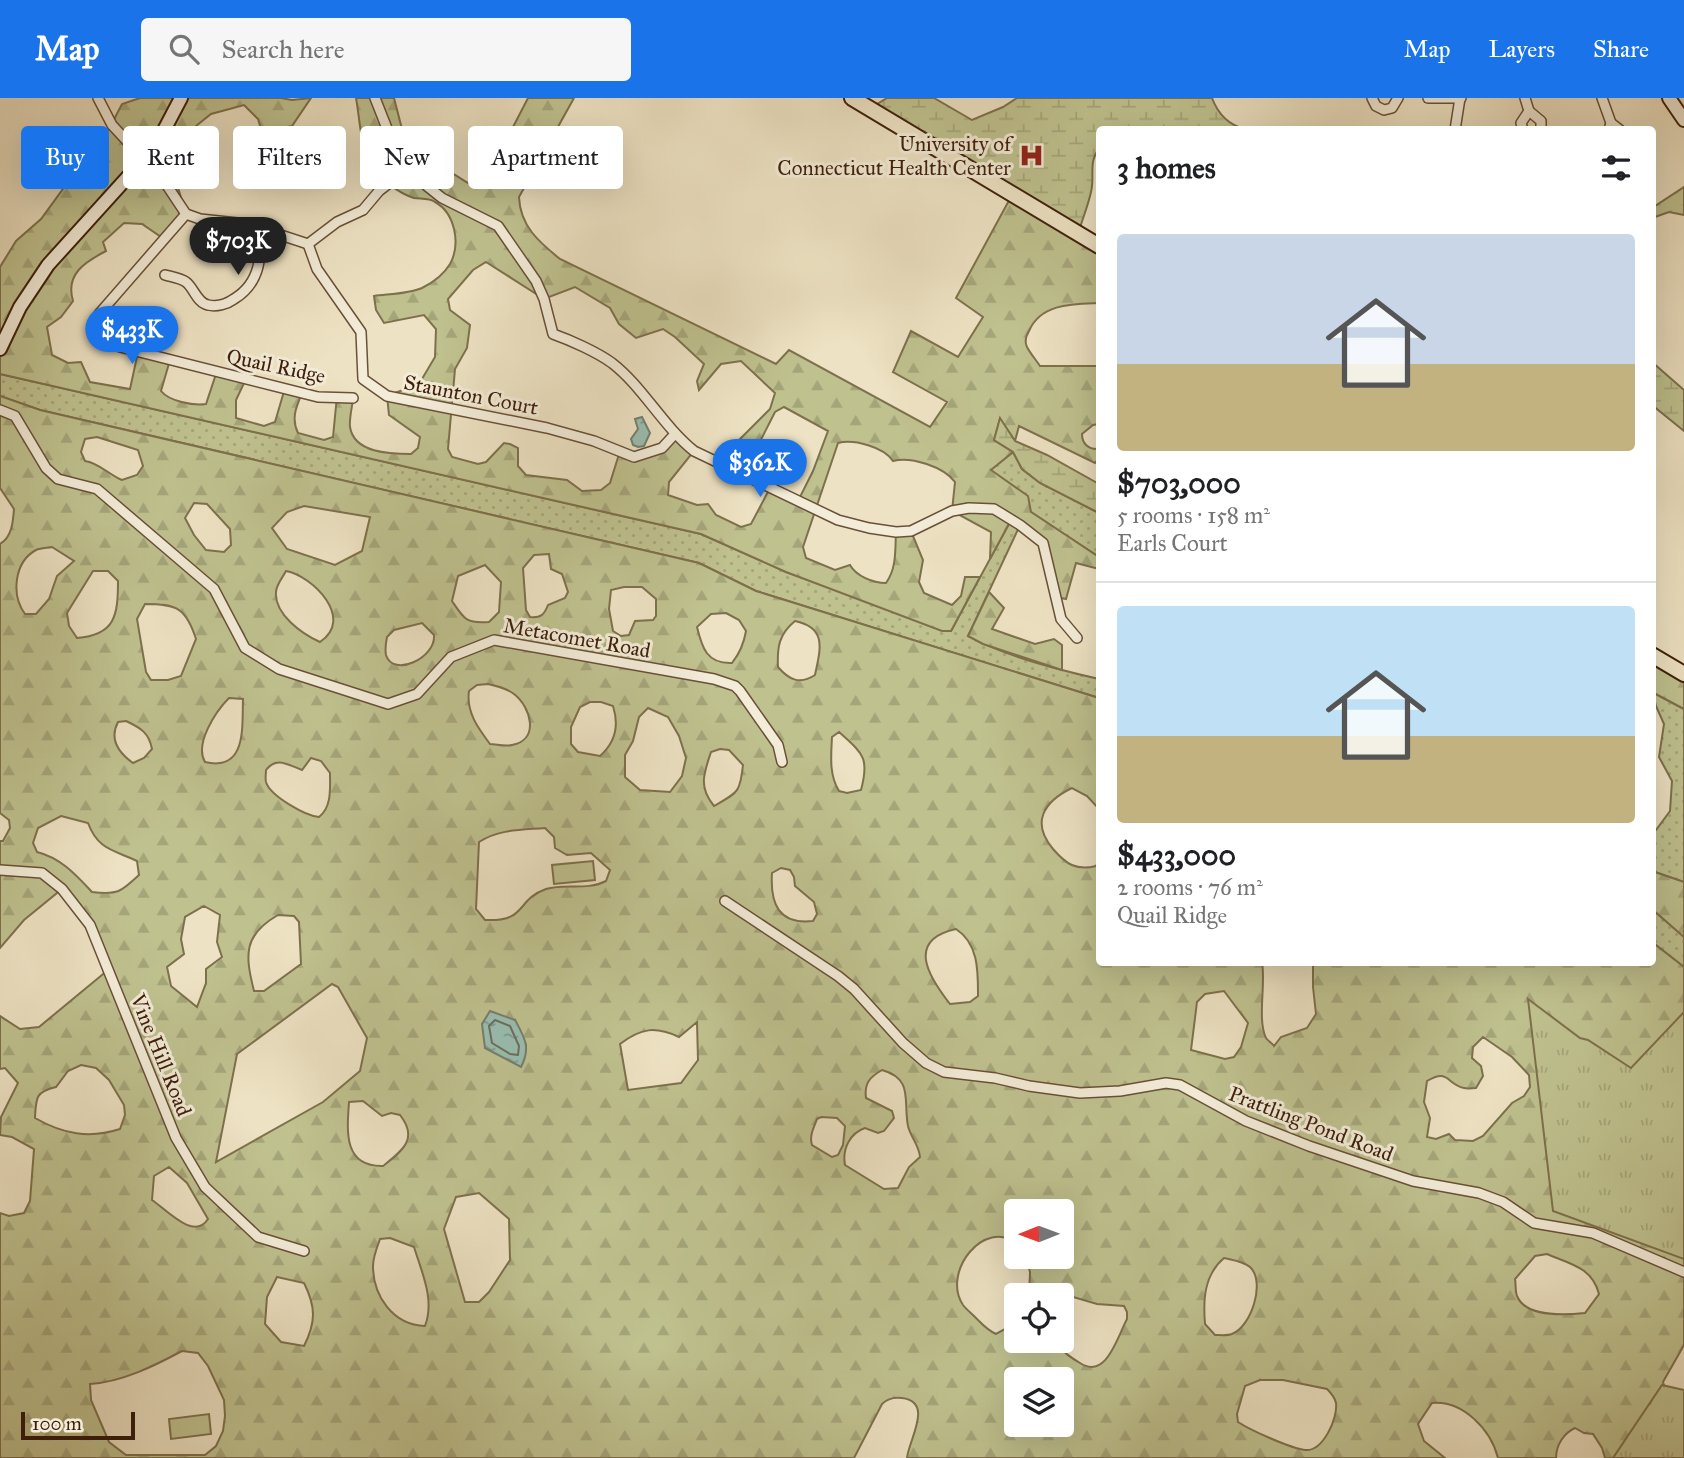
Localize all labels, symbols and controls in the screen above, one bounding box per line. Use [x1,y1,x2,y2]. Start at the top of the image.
search box [141,18,631,81]
text: Map [35,29,99,69]
icon: search [165,30,203,68]
text: Search here [221,33,345,65]
text: Map [1404,34,1451,64]
text: Layers [1489,34,1555,64]
text: Share [1593,34,1649,64]
chip: Buy [21,126,109,189]
chip: Rent [123,126,219,189]
chip: Filters [233,126,346,189]
chip: New [360,126,454,189]
chip: Apartment [468,126,623,189]
place label: University of Connecticut Health Center [777,131,1014,181]
hospital icon: University of Connecticut Health Center [1017,142,1045,170]
icon: filters [1597,149,1635,187]
text: 3 homes [1117,150,1216,186]
pin: $703K [189,218,287,277]
text: $703K [206,226,270,254]
icon: home [1313,280,1439,406]
pin: $433K [83,306,181,366]
text: $433K [101,315,163,343]
street label: Quail Ridge [224,343,328,389]
street label: Staunton Court [402,369,541,421]
pin: $362K [711,440,809,499]
text: $362K [729,448,791,476]
text: $703,000 [1117,465,1241,501]
text: 5 rooms · 158 m² [1117,501,1270,529]
text: Earls Court [1117,529,1228,557]
street label: Metacomet Road [501,612,653,664]
icon: home [1313,652,1439,778]
text: $433,000 [1117,837,1236,873]
text: 2 rooms · 76 m² [1117,873,1263,901]
text: Quail Ridge [1117,901,1227,929]
street label: Vine Hill Road [124,989,197,1120]
street label: Prattling Pond Road [1225,1081,1397,1167]
north arrow [1004,1199,1074,1269]
map controls [1004,1199,1074,1437]
button: locate [1004,1283,1074,1353]
button: layers [1004,1367,1074,1437]
scale bar [21,1409,135,1441]
text: 100 m [32,1412,82,1435]

